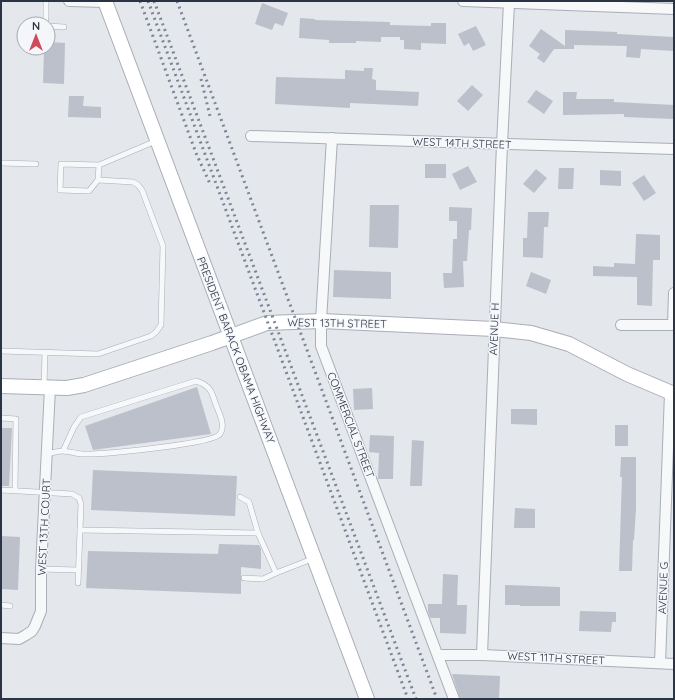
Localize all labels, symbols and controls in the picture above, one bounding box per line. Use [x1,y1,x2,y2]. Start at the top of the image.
north arrow [16,16,56,56]
text: N [32,19,40,33]
street label: WEST 14TH STREET [412,134,512,152]
street label: PRESIDENT BARACK OBAMA HIGHWAY [194,255,278,445]
street label: AVENUE H [486,302,502,356]
street label: WEST 13TH STREET [287,315,387,331]
street label: COMMERCIAL STREET [324,370,378,480]
street label: WEST 13TH COURT [34,478,54,576]
street label: AVENUE G [655,562,671,614]
street label: WEST 11TH STREET [507,648,606,668]

